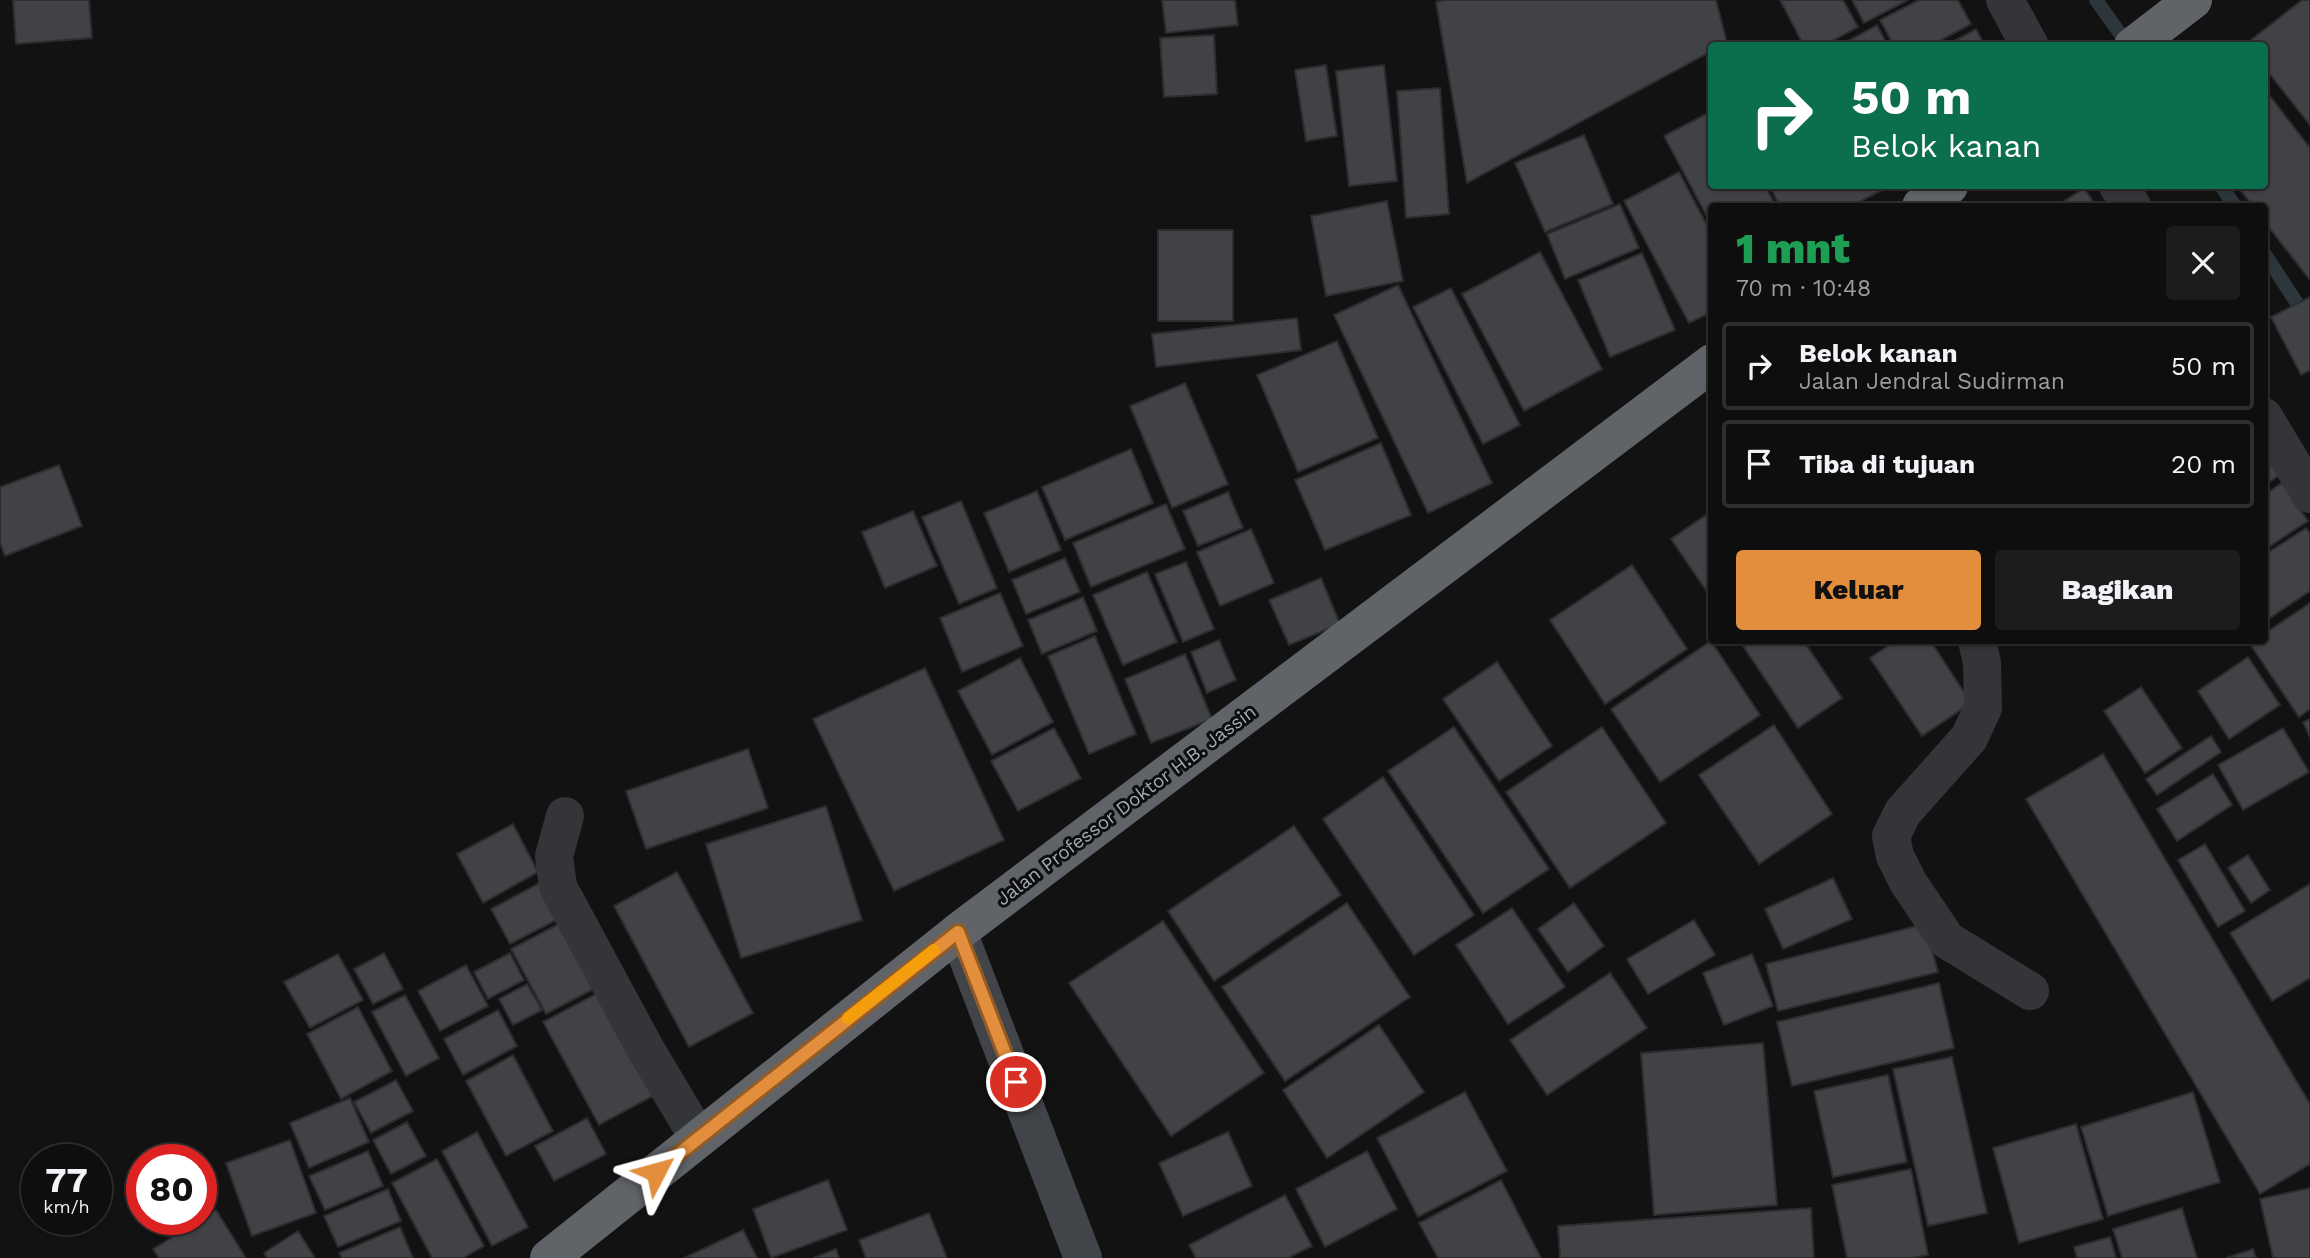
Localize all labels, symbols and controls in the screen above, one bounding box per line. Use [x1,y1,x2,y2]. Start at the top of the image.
text: 50 m [1851,68,1971,126]
icon: right [1736,70,1827,161]
text: Belok kanan [1851,127,2041,165]
text: 1 mnt [1736,224,1850,273]
button: close [2166,226,2240,300]
text: 70 m · 10:48 [1736,275,1871,302]
text: Belok kanan [1799,338,1958,368]
icon: right [1740,347,1778,385]
text: 50 m [2171,351,2236,381]
text: Jalan Jendral Sudirman [1799,368,2065,395]
icon: arrive [1740,445,1778,483]
text: Tiba di tujuan [1799,449,1975,479]
text: 20 m [2171,449,2236,479]
button: Keluar [1736,550,1981,630]
button: Bagikan [1995,550,2240,630]
street label: Jalan Professor Doktor H.B. Jassin [992,700,1260,910]
pin [986,1052,1046,1112]
icon: arrive [997,1063,1035,1101]
position arrow [619,1135,693,1209]
speed limit sign: 80 [126,1144,217,1235]
text: 77 [45,1159,88,1201]
text: km/h [43,1196,90,1217]

